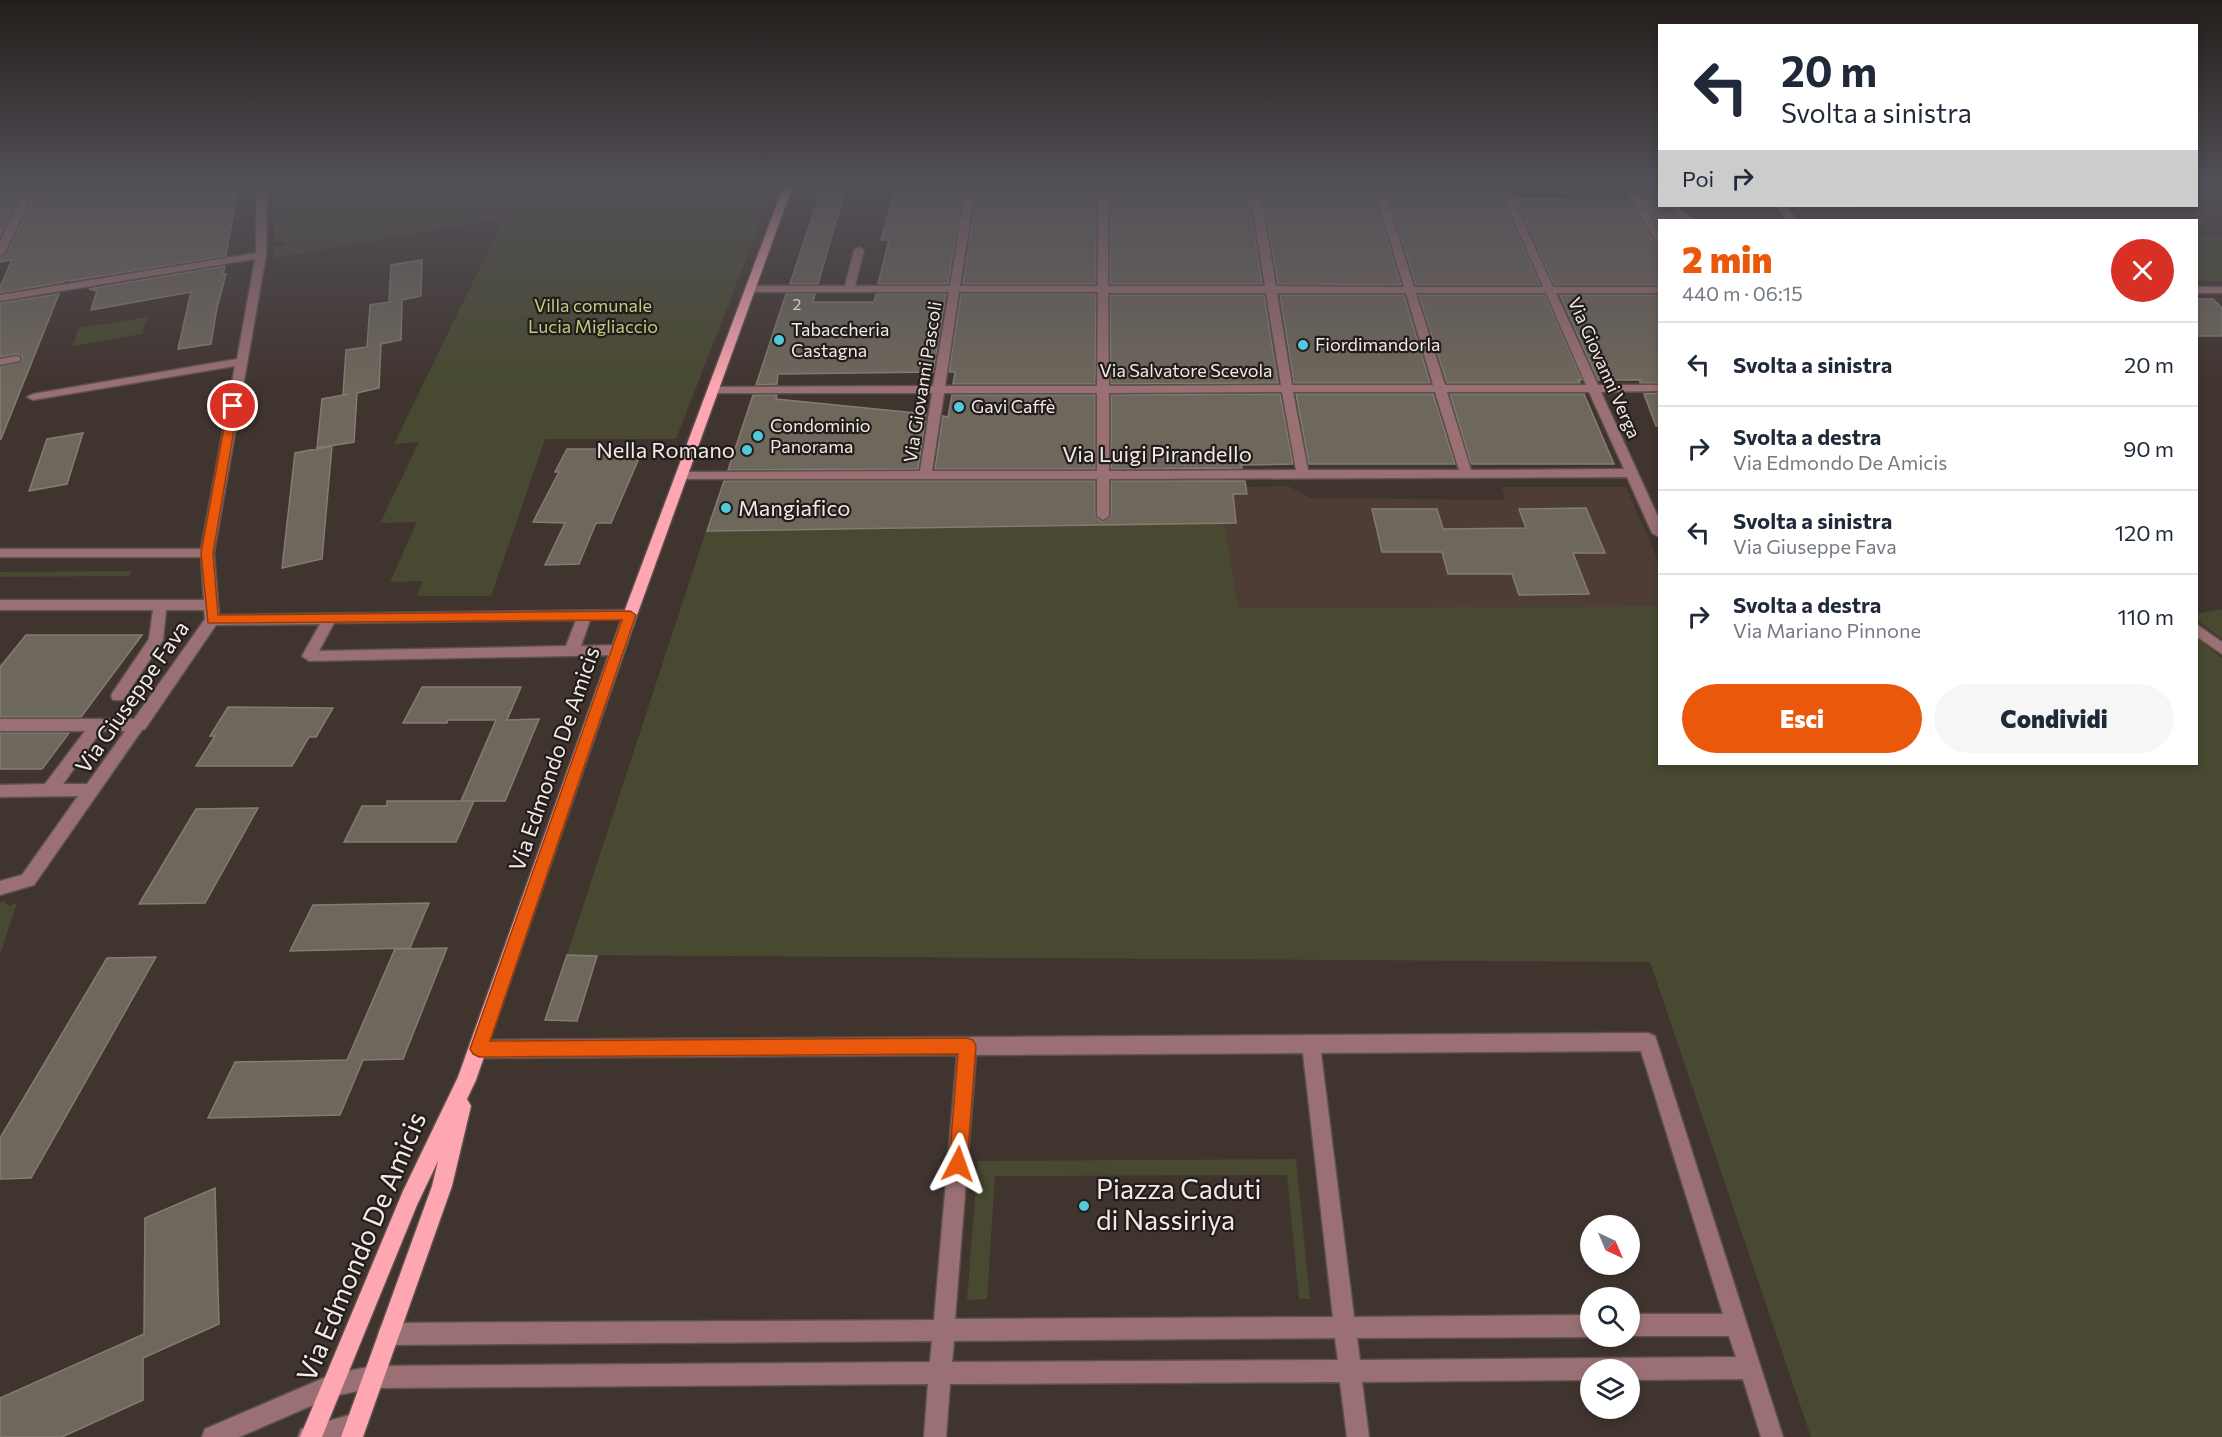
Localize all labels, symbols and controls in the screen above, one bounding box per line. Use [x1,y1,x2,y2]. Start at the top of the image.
text: 20 m [1781,44,1877,96]
icon: left [1682,48,1760,126]
text: Svolta a sinistra [1781,96,1972,129]
icon: right [1726,162,1759,195]
text: Poi [1682,165,1714,192]
text: 2 min [1682,236,1772,280]
button: close [2111,239,2174,302]
text: 440 m · 06:15 [1682,281,1803,305]
park label: Villa comunale Lucia Migliaccio [528,294,658,337]
house number: 2 [793,294,802,313]
street label: Via Giovanni Verga [1564,294,1646,442]
street label: Via Giovanni Pascoli [898,300,946,464]
place label: Tabaccheria Castagna [791,318,889,361]
marker: Tabaccheria Castagna [772,333,786,347]
place label: Fiordimandorla [1315,333,1440,355]
marker: Fiordimandorla [1296,338,1310,352]
icon: left [1682,348,1715,381]
text: Svolta a sinistra [1733,351,1892,378]
text: 20 m [2124,351,2174,378]
street label: Via Salvatore Scevola [1099,359,1273,381]
pin [207,380,258,431]
icon: arrive [216,389,249,422]
place label: Gavi Caffè [971,395,1055,417]
marker: Gavi Caffè [952,400,966,414]
place label: Condominio Panorama [770,414,871,457]
text: Svolta a destra [1733,423,1881,450]
marker: Condominio Panorama [751,429,765,443]
icon: right [1682,432,1715,465]
text: 90 m [2123,435,2174,462]
place label: Nella Romano [596,436,735,463]
street label: Via Luigi Pirandello [1062,440,1252,467]
marker: Nella Romano [740,443,754,457]
text: Via Edmondo De Amicis [1733,450,1947,474]
place label: Mangiafico [738,494,850,521]
marker: Mangiafico [719,501,733,515]
text: Svolta a sinistra [1733,507,1892,534]
icon: left [1682,516,1715,549]
text: 120 m [2115,519,2174,546]
text: Via Giuseppe Fava [1733,534,1897,558]
text: Svolta a destra [1733,591,1881,618]
icon: right [1682,600,1715,633]
text: 110 m [2117,603,2174,630]
street label: Via Giuseppe Fava [69,615,194,778]
text: Via Mariano Pinnone [1733,618,1921,642]
street label: Via Edmondo De Amicis [502,643,605,875]
button: Esci [1682,684,1922,753]
button: Condividi [1934,684,2174,753]
street label: Via Edmondo De Amicis [289,1107,432,1386]
position arrow [926,1132,990,1196]
place label: Piazza Caduti di Nassiriya [1096,1172,1261,1236]
marker: Piazza Caduti di Nassiriya [1077,1199,1091,1213]
north arrow [1580,1215,1640,1275]
map controls [1580,1215,1640,1419]
button: search [1580,1287,1640,1347]
button: layers [1580,1359,1640,1419]

